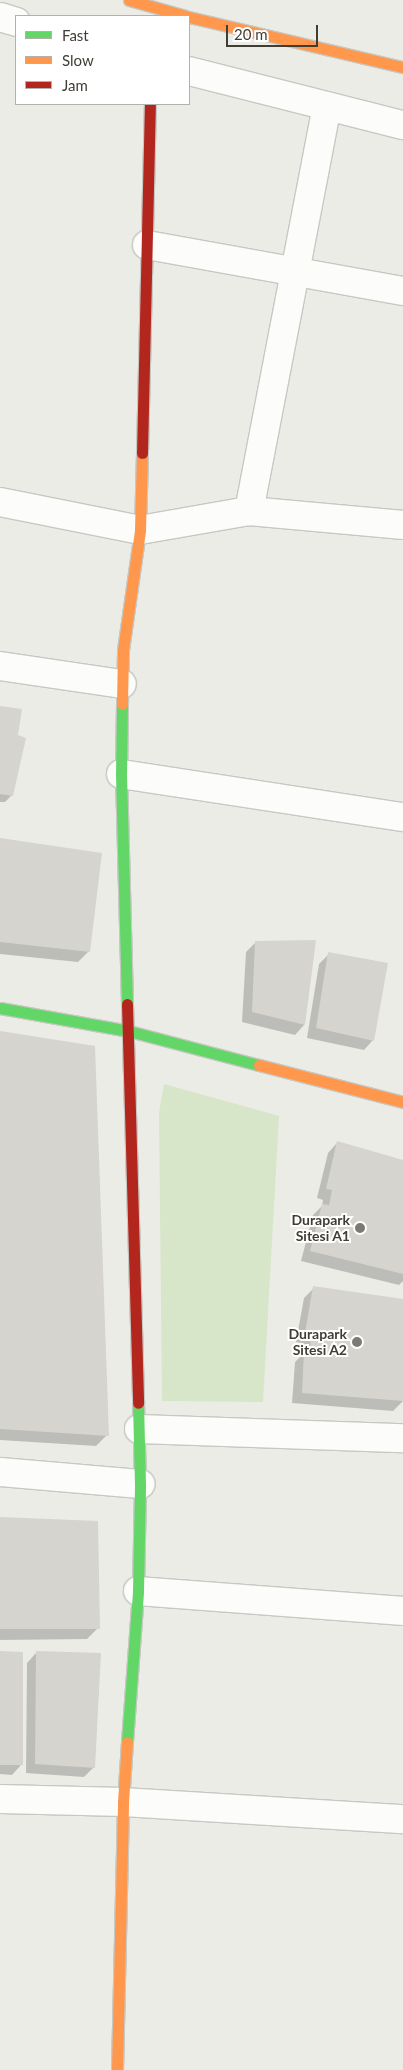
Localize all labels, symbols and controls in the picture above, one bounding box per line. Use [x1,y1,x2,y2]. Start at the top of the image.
legend [15,15,190,105]
scale bar [228,15,320,47]
text: 20 m [234,25,268,43]
text: Fast [62,26,89,44]
text: Slow [62,51,94,69]
text: Jam [62,76,88,94]
place label: Durapark Sitesi A1 [292,1212,350,1244]
marker: Durapark Sitesi A1 [354,1222,366,1234]
place label: Durapark Sitesi A2 [289,1326,347,1358]
marker: Durapark Sitesi A2 [351,1336,363,1348]

